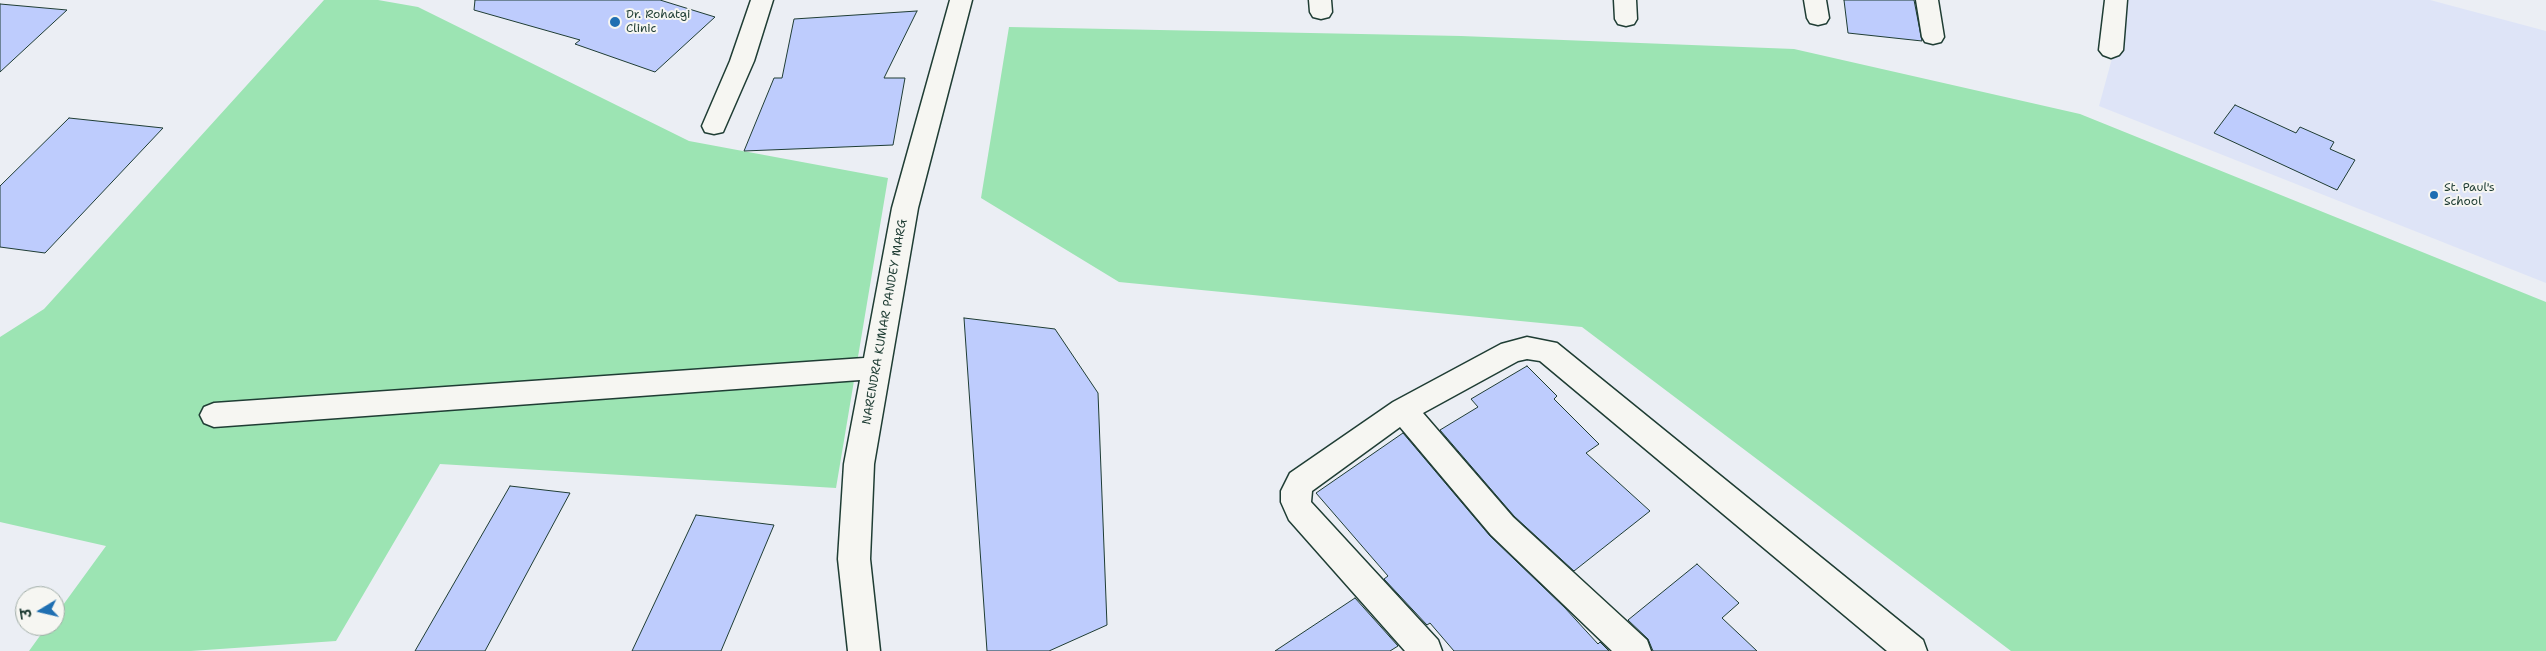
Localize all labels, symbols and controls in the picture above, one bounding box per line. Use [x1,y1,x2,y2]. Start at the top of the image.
place label: Dr. Rohatgi Clinic [626,8,690,36]
marker: Dr. Rohatgi Clinic [608,15,622,29]
place label: St. Paul's School [2444,181,2495,209]
marker: St. Paul's School [2428,189,2440,201]
street label: NARENDRA KUMAR PANDEY MARG [860,218,910,426]
north arrow [15,586,65,636]
text: उ [17,607,36,619]

